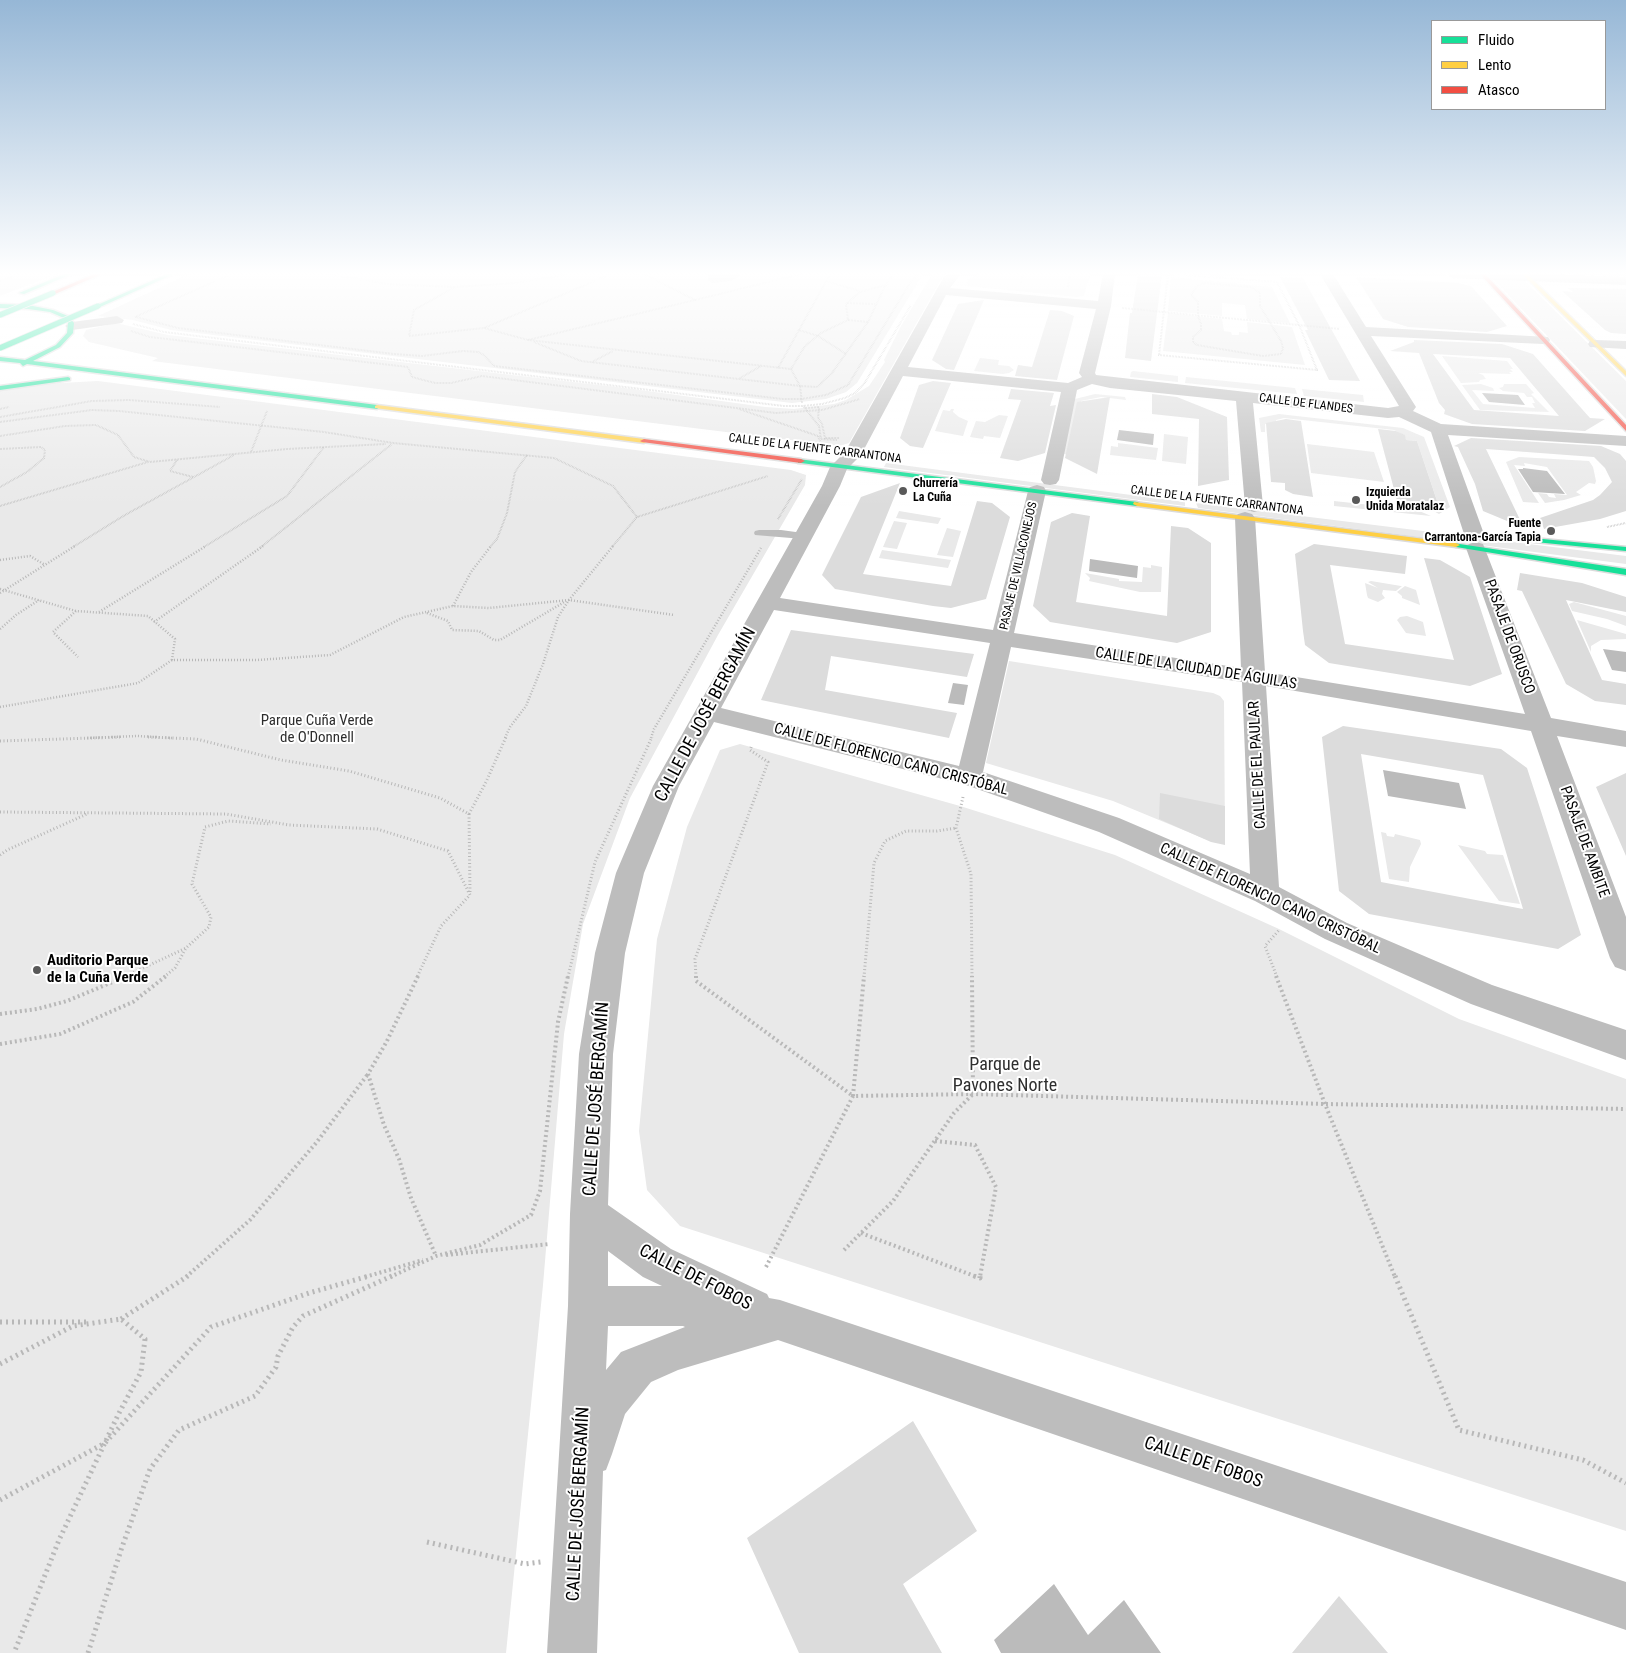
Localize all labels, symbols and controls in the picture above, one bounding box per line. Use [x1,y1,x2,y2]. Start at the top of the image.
legend [1431,20,1606,110]
text: Fluido [1478,31,1514,49]
text: Lento [1478,56,1511,74]
text: Atasco [1478,81,1519,99]
street label: CALLE DE FLANDES [1258,391,1354,417]
street label: CALLE DE LA FUENTE CARRANTONA [728,431,902,467]
place label: Churrería La Cuña [913,477,958,505]
street label: CALLE DE LA FUENTE CARRANTONA [1130,483,1304,519]
marker: Churrería La Cuña [897,485,909,497]
place label: Izquierda Unida Moratalaz [1366,486,1444,514]
marker: Izquierda Unida Moratalaz [1350,494,1362,506]
street label: PASAJE DE VILLACONEJOS [997,501,1041,631]
place label: Fuente Carrantona-García Tapia [1424,517,1541,545]
marker: Fuente Carrantona-García Tapia [1545,525,1557,537]
street label: PASAJE DE ORUSCO [1480,577,1538,697]
street label: CALLE DE JOSÉ BERGAMÍN [651,624,761,806]
street label: CALLE DE LA CIUDAD DE ÁGUILAS [1094,644,1298,694]
street label: CALLE DE EL PAULAR [1246,701,1270,829]
park label: Parque Cuña Verde de O'Donnell [261,712,373,747]
street label: CALLE DE FLORENCIO CANO CRISTÓBAL [772,720,1010,800]
street label: PASAJE DE AMBITE [1556,784,1612,900]
street label: CALLE DE FLORENCIO CANO CRISTÓBAL [1157,840,1383,958]
place label: Auditorio Parque de la Cuña Verde [47,952,148,987]
marker: Auditorio Parque de la Cuña Verde [31,964,43,976]
street label: CALLE DE JOSÉ BERGAMÍN [579,1001,615,1197]
park label: Parque de Pavones Norte [953,1054,1057,1096]
street label: CALLE DE FOBOS [635,1240,755,1316]
street label: CALLE DE JOSÉ BERGAMÍN [563,1406,595,1602]
street label: CALLE DE FOBOS [1141,1433,1265,1493]

